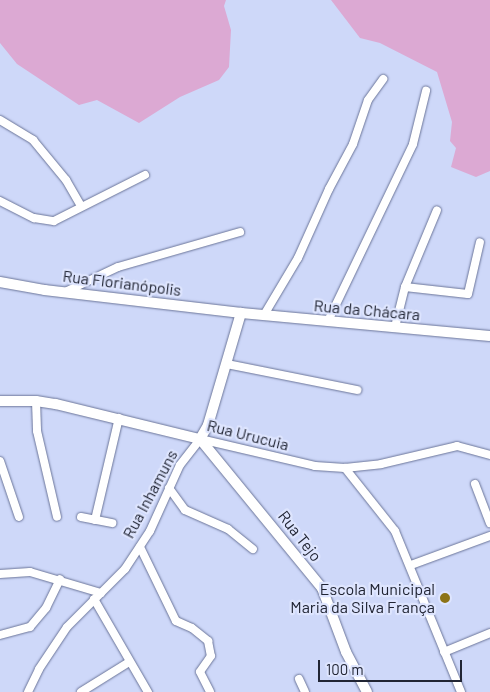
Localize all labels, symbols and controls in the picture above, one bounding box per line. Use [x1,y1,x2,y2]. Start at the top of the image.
street label: Rua Florianópolis [62,266,182,300]
street label: Rua da Chácara [313,296,421,324]
street label: Rua Urucuia [205,416,291,454]
street label: Rua Inhamuns [119,446,181,542]
street label: Rua Tejo [274,507,326,565]
place label: Escola Municipal Maria da Silva França [290,579,435,617]
marker: Escola Municipal Maria da Silva França [439,592,451,604]
scale bar [320,650,464,682]
text: 100 m [326,660,364,678]

